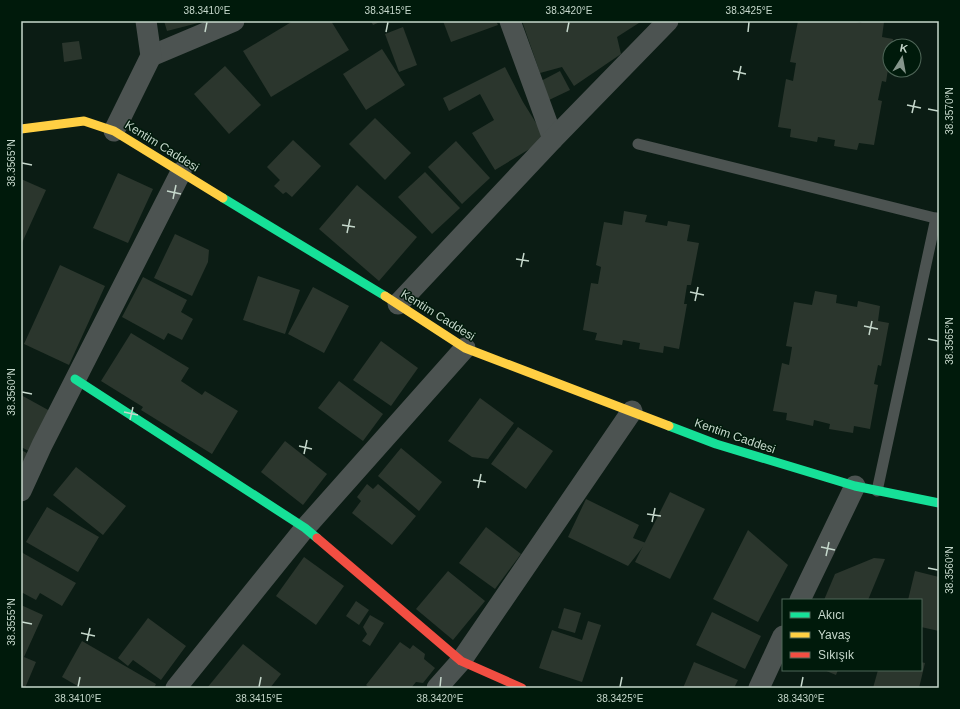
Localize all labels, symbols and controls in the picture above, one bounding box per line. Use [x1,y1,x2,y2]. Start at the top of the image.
text: 38.3410°E [184,5,231,16]
text: 38.3415°E [365,5,412,16]
text: 38.3420°E [546,5,593,16]
text: 38.3425°E [726,5,773,16]
north arrow [882,38,922,78]
text: K [899,42,909,55]
text: 38.3570°N [944,87,955,135]
street label: Kentim Caddesi [122,118,202,174]
text: 38.3565°N [6,139,17,187]
street label: Kentim Caddesi [398,287,478,343]
text: 38.3565°N [944,317,955,365]
text: 38.3560°N [6,368,17,416]
street label: Kentim Caddesi [693,416,777,456]
text: 38.3560°N [944,546,955,594]
text: 38.3555°N [6,598,17,646]
legend [782,599,922,671]
text: Akıcı [818,608,845,622]
text: Yavaş [818,628,850,642]
text: Sıkışık [818,648,855,662]
text: 38.3410°E [55,693,102,704]
text: 38.3415°E [236,693,283,704]
text: 38.3420°E [417,693,464,704]
text: 38.3425°E [597,693,644,704]
text: 38.3430°E [778,693,825,704]

